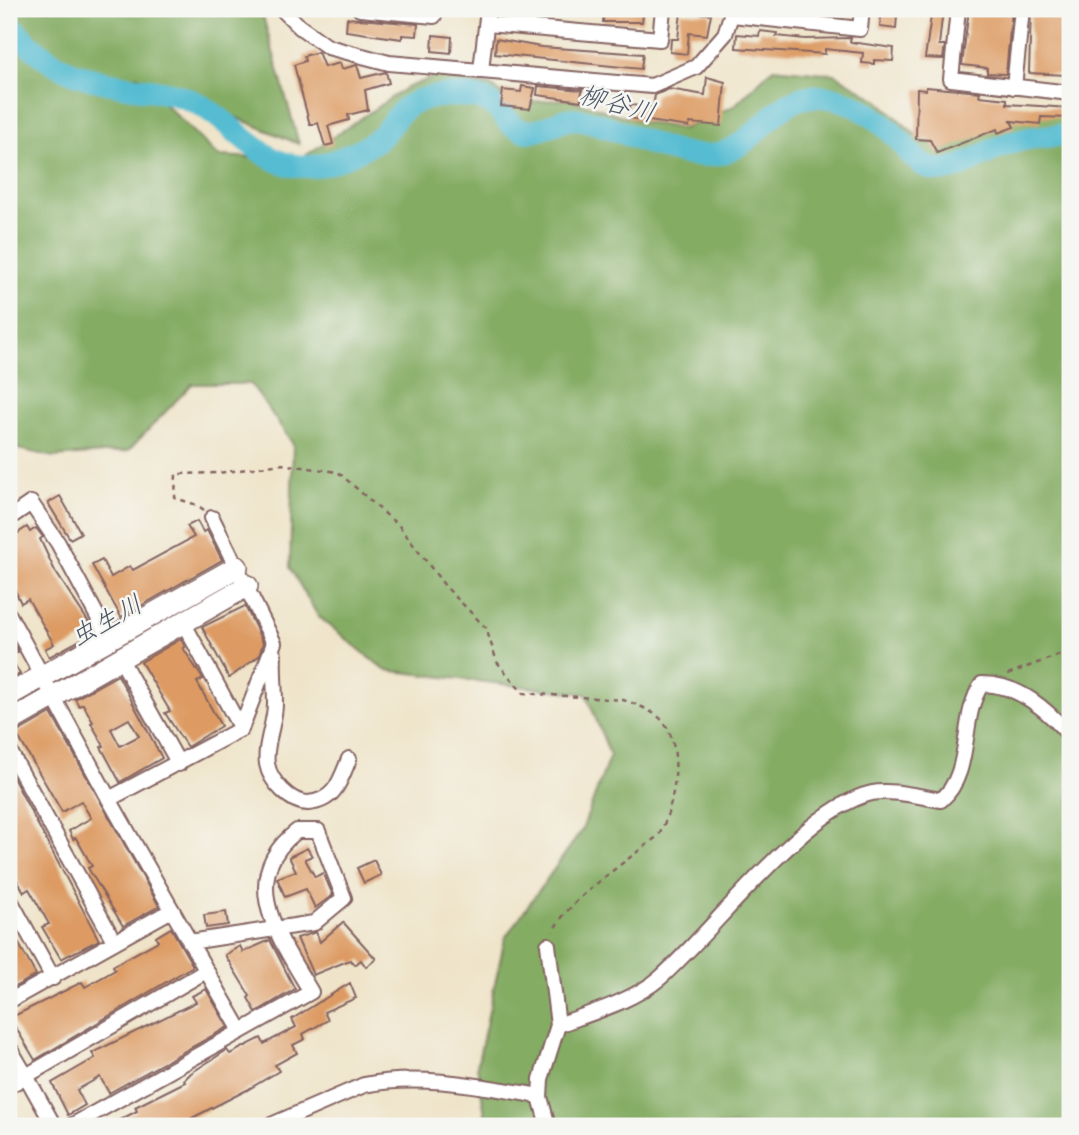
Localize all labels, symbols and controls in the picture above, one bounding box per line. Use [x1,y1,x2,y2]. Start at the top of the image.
water label: 柳谷川 [575,78,659,132]
water label: 虫生川 [65,588,149,656]

